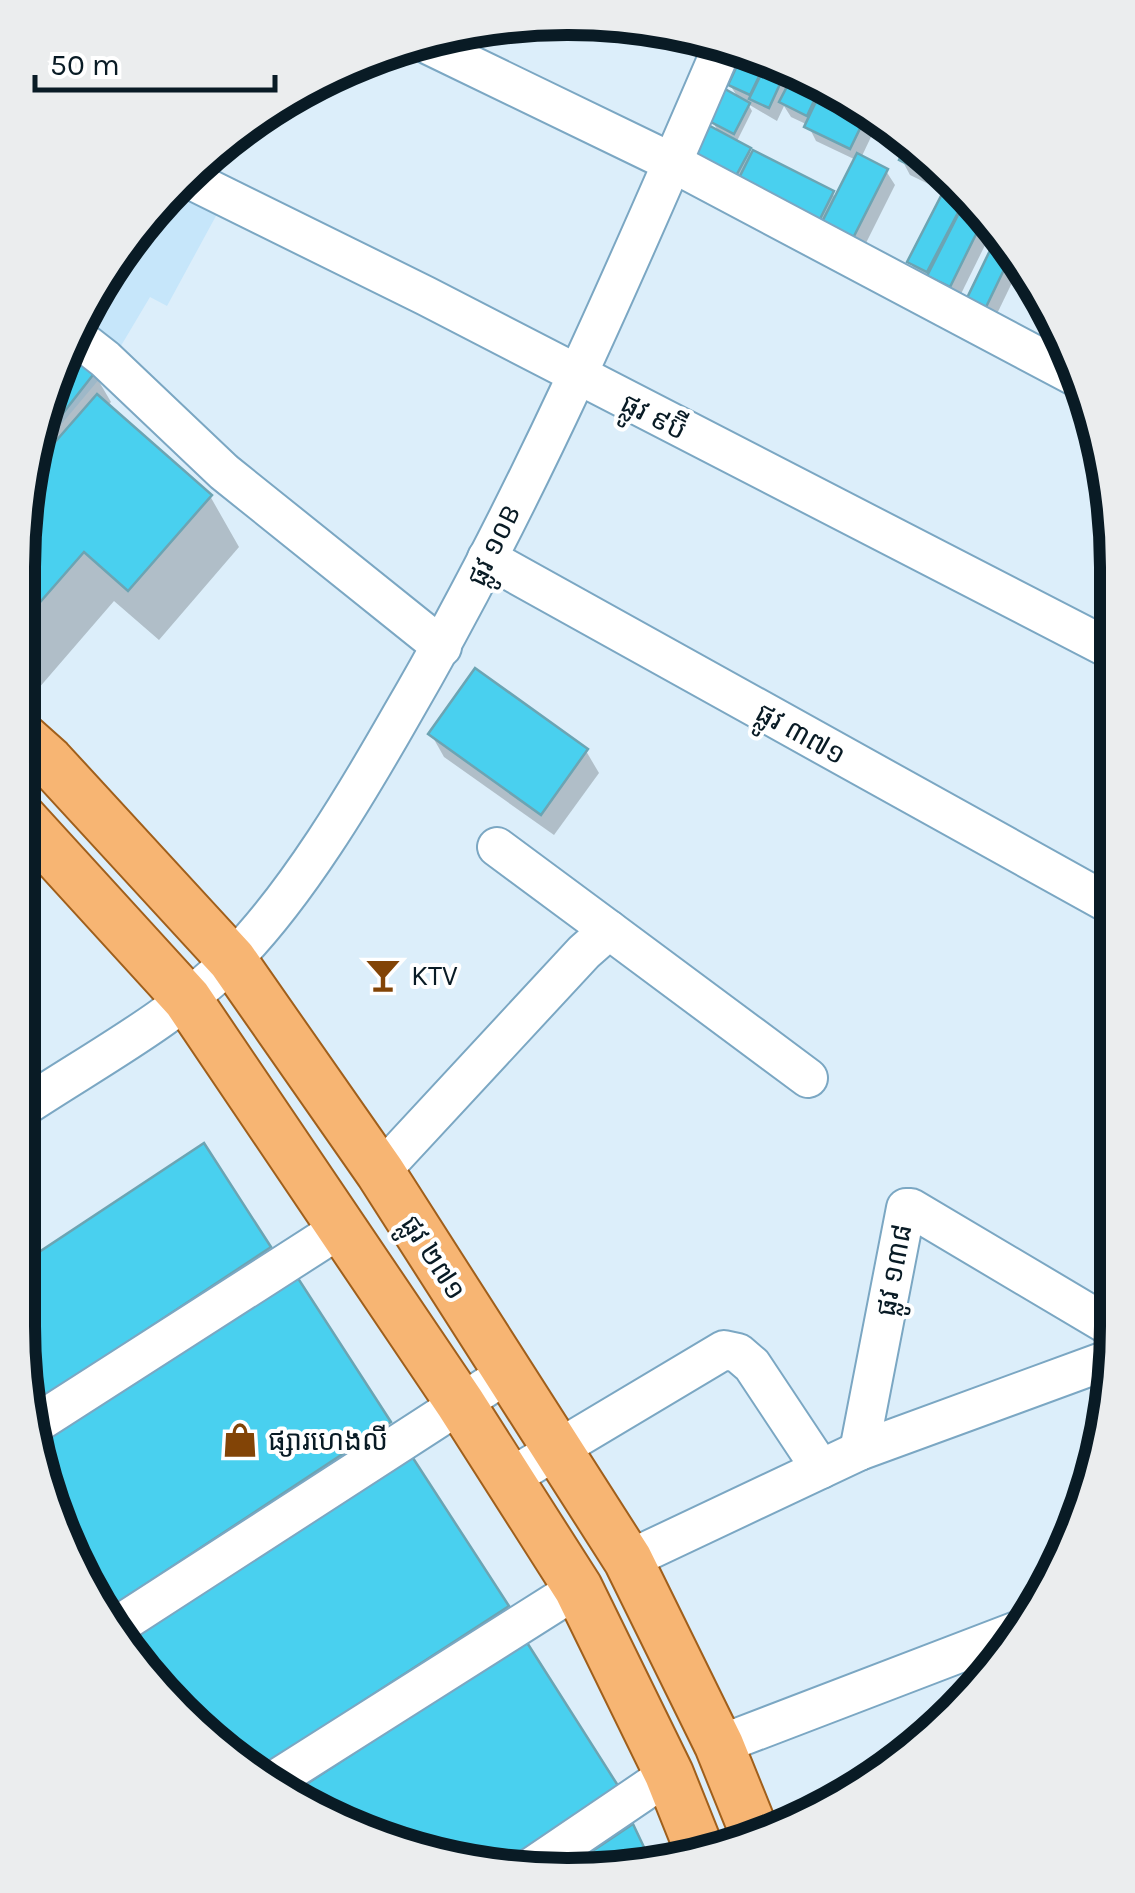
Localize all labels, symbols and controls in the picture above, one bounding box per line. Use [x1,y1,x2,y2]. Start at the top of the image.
scale bar [35,30,275,92]
text: 50 m [50,47,120,83]
street label: ផ្លូវ ៩ប៊ី [612,382,694,454]
street label: ផ្លូវ ១០B [460,499,535,595]
street label: ផ្លូវ ៣៧១ [746,695,851,779]
bar icon: KTV [364,956,402,994]
place label: KTV [411,959,458,992]
street label: ផ្លូវ ២៧១ [387,1209,473,1310]
street label: ផ្លូវ ១៣៨ [868,1221,927,1321]
shop icon: ផ្សារហេងលី [221,1421,259,1459]
place label: ផ្សារហេងលី [268,1424,388,1457]

